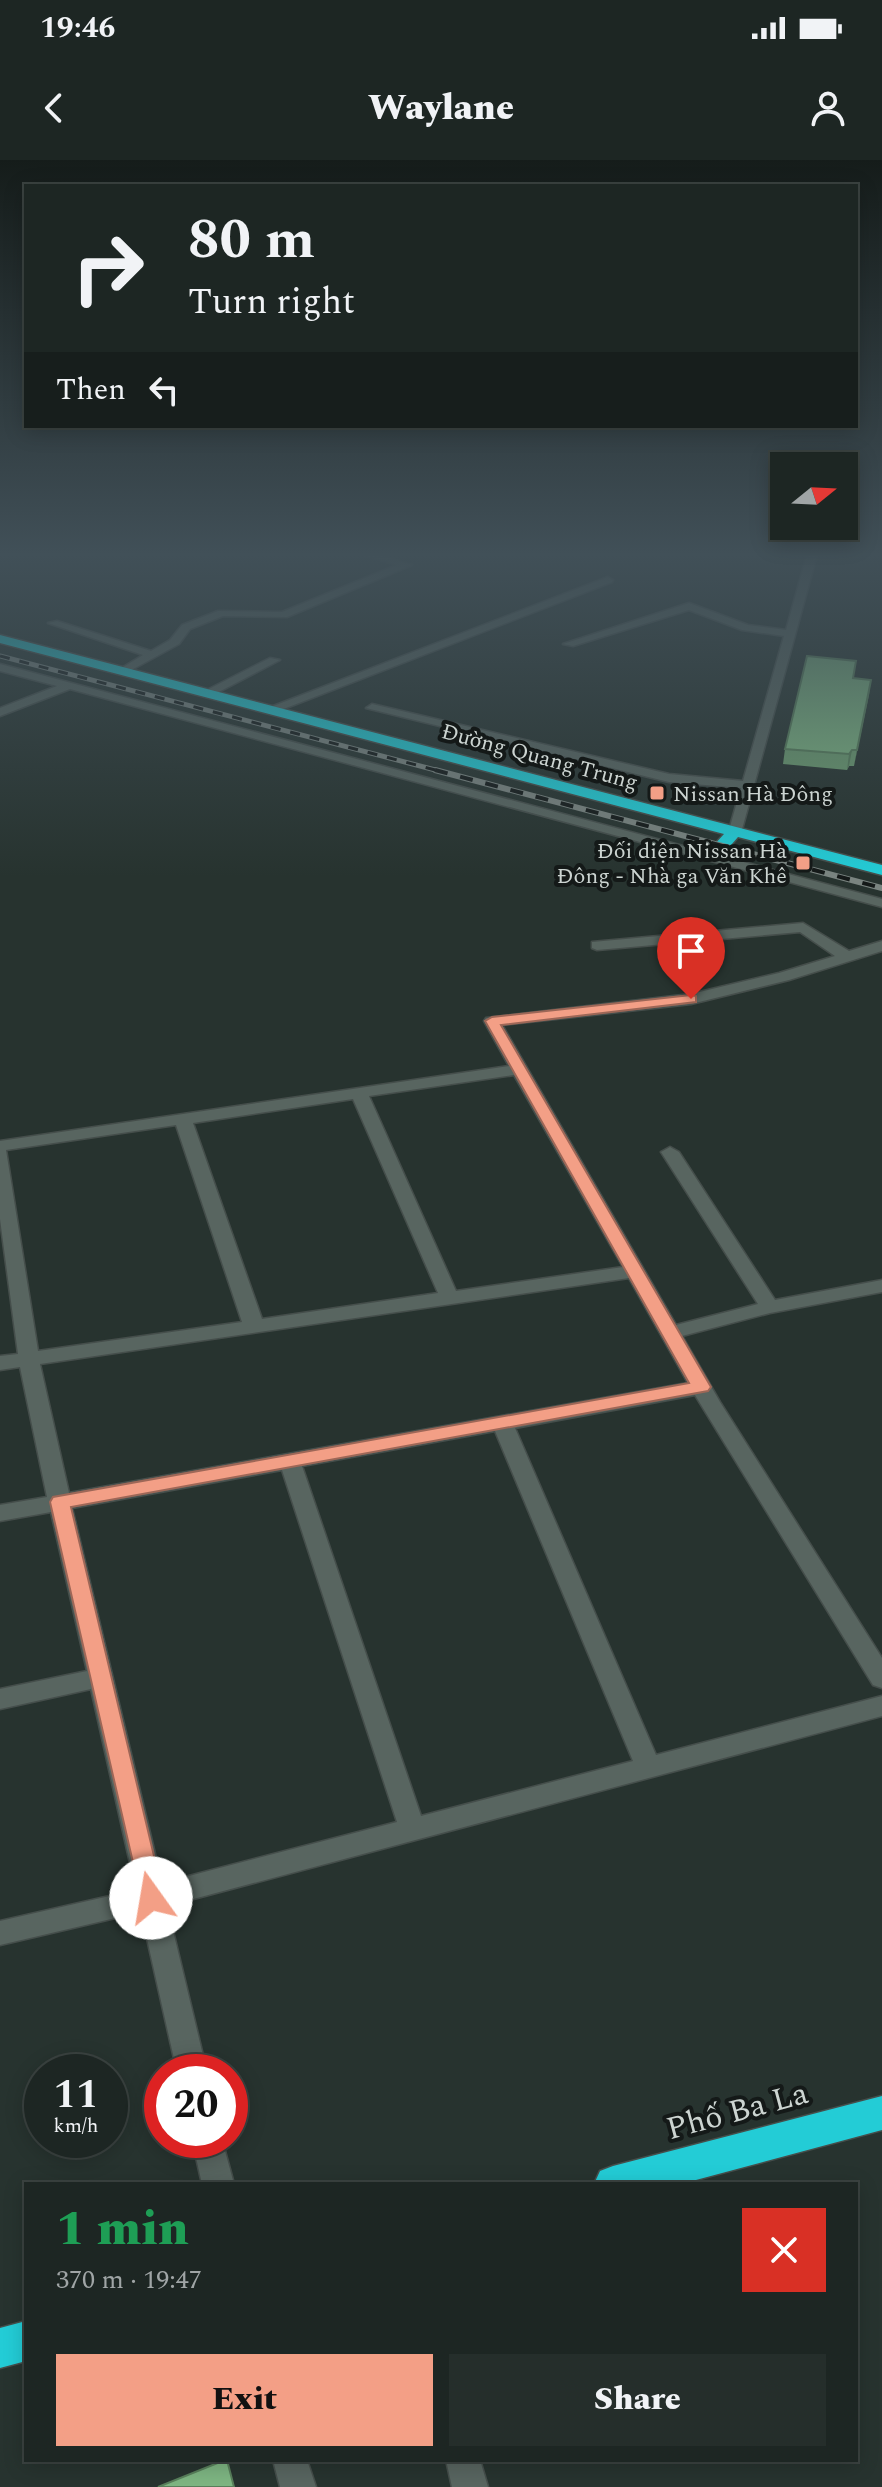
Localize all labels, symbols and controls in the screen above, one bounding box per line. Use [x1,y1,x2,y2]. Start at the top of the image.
text: 19:46 [40,5,115,51]
text: Waylane [368,81,514,136]
icon: back [32,86,76,130]
icon: person [806,86,850,130]
text: 80 m [188,198,315,283]
icon: right [56,216,160,320]
text: Turn right [188,275,355,330]
text: Then [56,367,126,413]
icon: left [142,368,186,412]
north arrow [770,452,858,540]
map controls [770,452,858,540]
street label: Đường Quang Trung [438,715,642,800]
place label: Nissan Hà Đông [673,778,833,811]
marker: Nissan Hà Đông [648,784,666,802]
place label: Đối diện Nissan Hà Đông - Nhà ga Văn Khê [556,835,787,893]
marker: Đối diện Nissan Hà Đông - Nhà ga Văn Khê [794,854,812,872]
pin [657,917,725,999]
icon: arrive [669,929,713,973]
position arrow [109,1856,193,1940]
speed limit sign: 20 [144,2054,248,2158]
text: 11 [54,2065,98,2126]
street label: Phố Ba La [661,2069,814,2154]
text: km/h [54,2111,99,2141]
text: 1 min [56,2193,189,2266]
button: close [742,2208,826,2292]
text: 370 m · 19:47 [56,2260,202,2300]
button: Exit [56,2354,433,2446]
button: Share [449,2354,826,2446]

